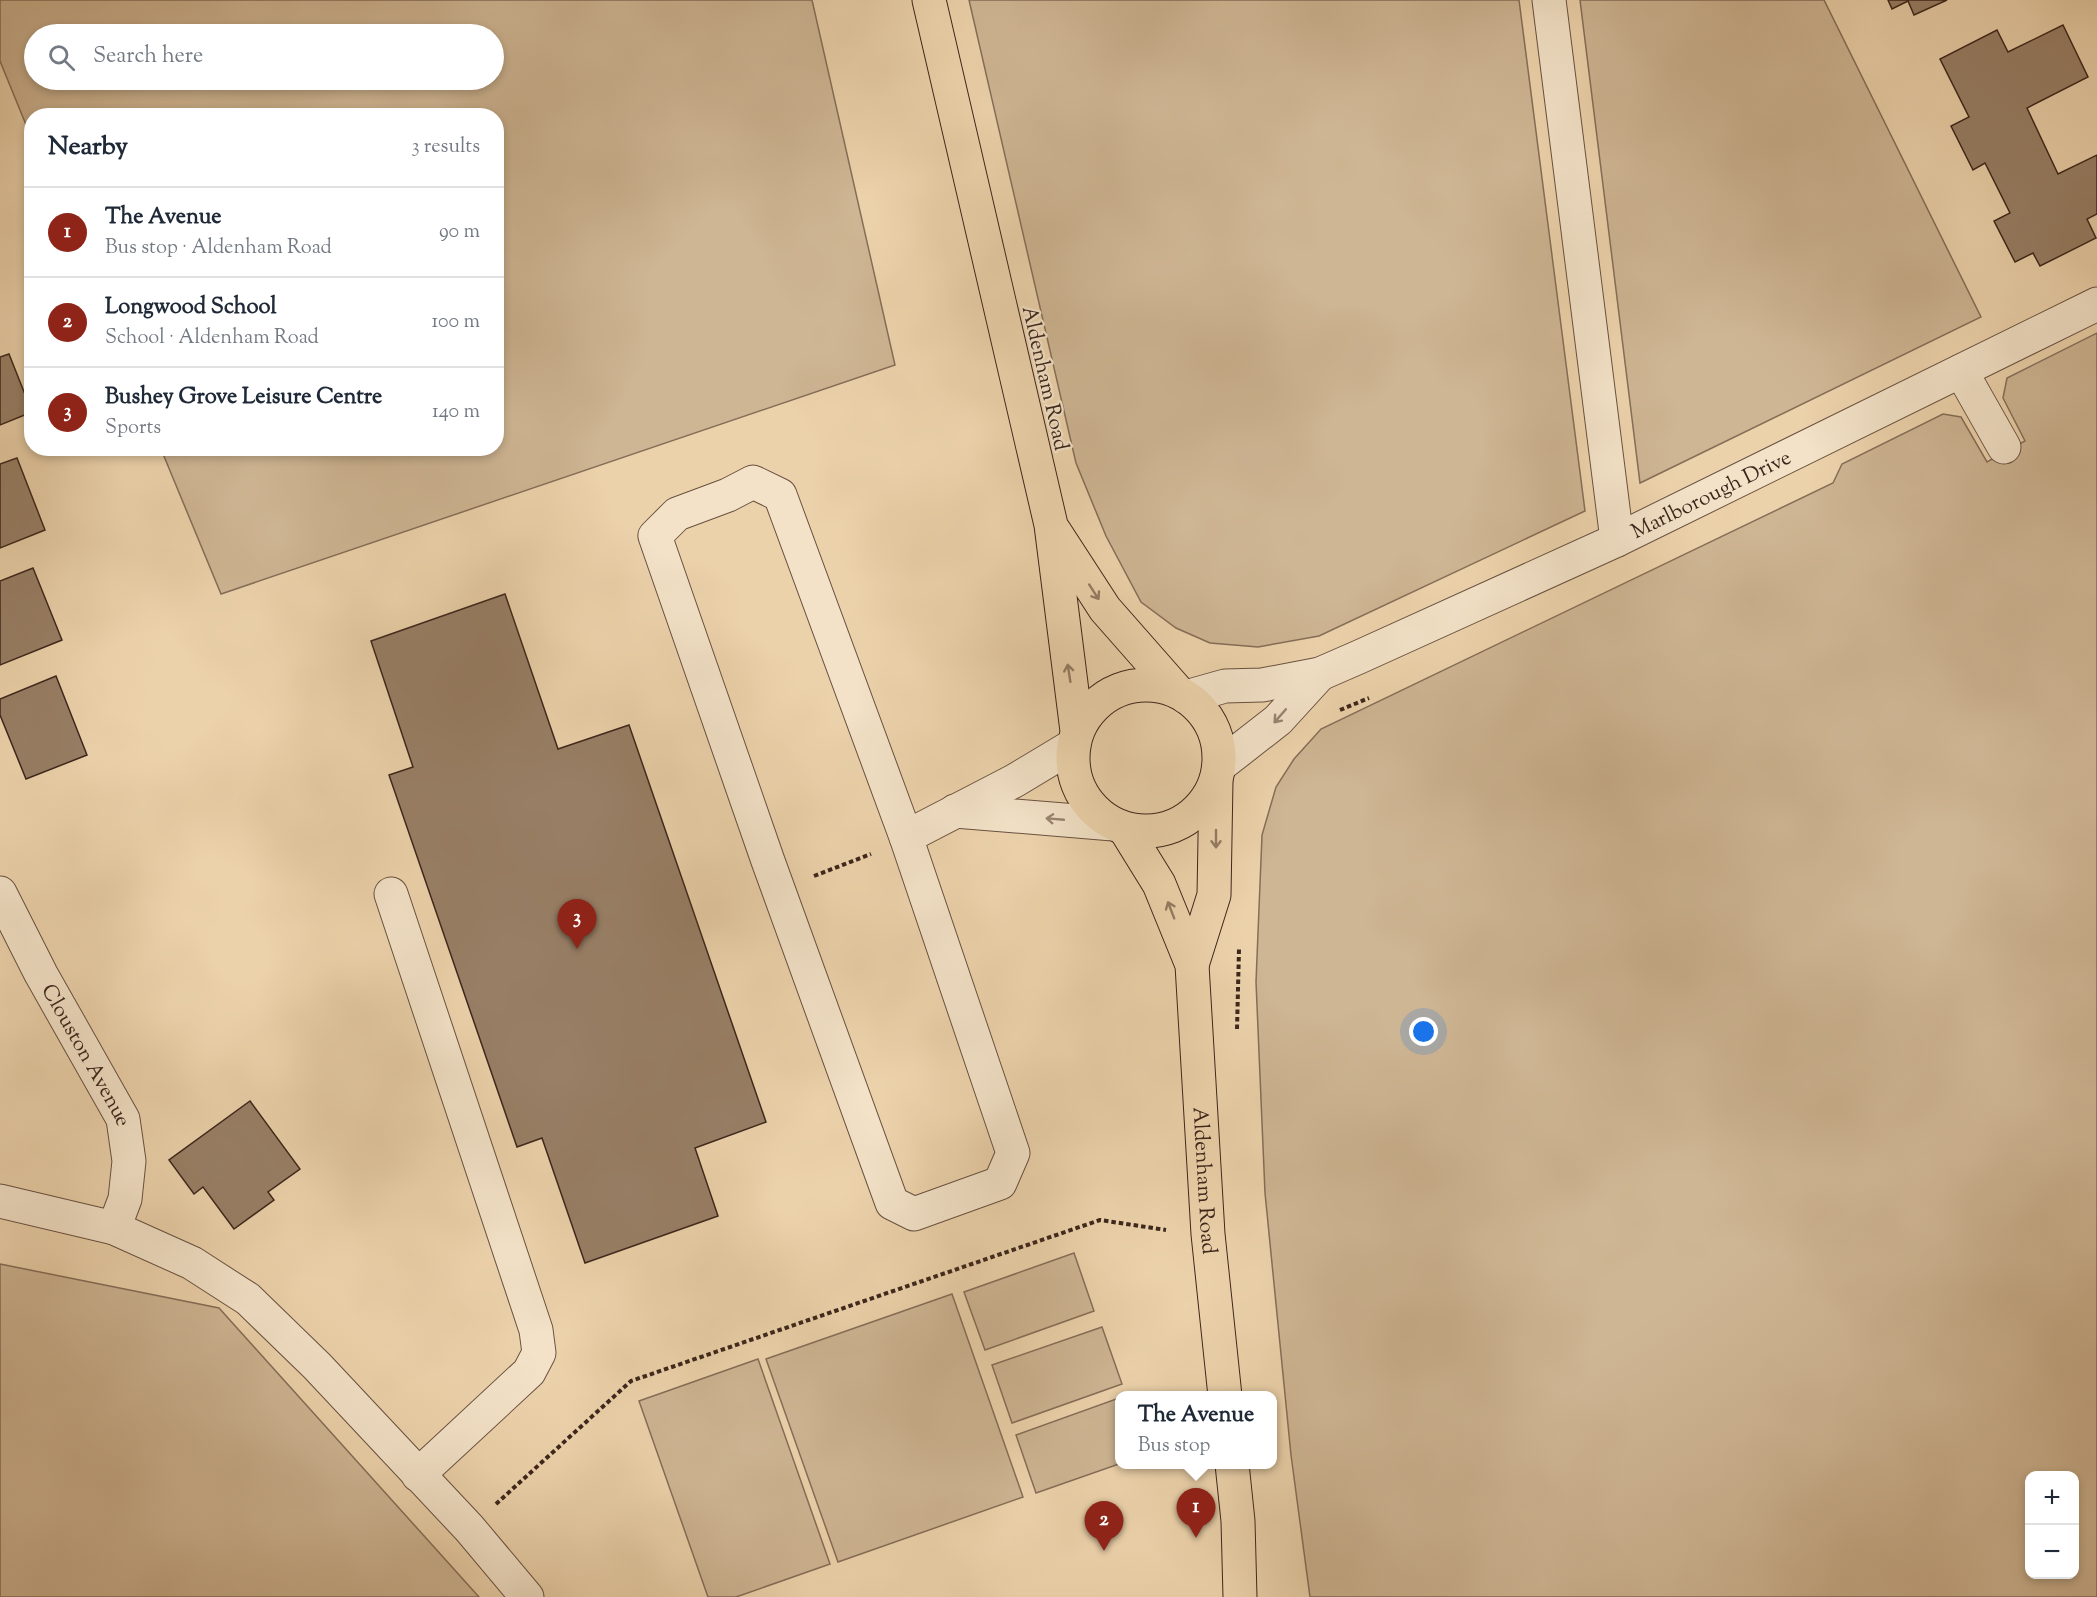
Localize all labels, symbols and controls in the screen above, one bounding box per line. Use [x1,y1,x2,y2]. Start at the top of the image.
search box [24,24,504,90]
icon: search [45,41,78,74]
text: Search here [93,41,203,73]
text: Nearby [48,129,128,166]
text: 3 results [411,133,480,162]
text: The Avenue [105,202,222,234]
text: 1 [64,218,71,247]
text: 90 m [439,218,480,247]
text: Bus stop · Aldenham Road [105,234,332,263]
text: Longwood School [105,292,277,324]
street label: Aldenham Road [1013,303,1075,454]
text: 2 [63,308,72,337]
text: 100 m [431,308,480,337]
text: School · Aldenham Road [105,324,319,353]
text: Bushey Grove Leisure Centre [105,382,382,414]
text: 3 [63,398,72,427]
text: 140 m [432,398,480,427]
text: Sports [105,414,161,443]
street label: Marlborough Drive [1627,444,1797,548]
one-way arrow [1088,583,1100,600]
one-way arrow [1063,664,1074,684]
one-way arrow [1273,708,1287,723]
one-way arrow [1045,813,1065,824]
one-way arrow [1210,829,1222,849]
pin: 3 [558,900,596,949]
one-way arrow [1165,902,1176,920]
street label: Clouston Avenue [33,979,137,1128]
your location [1409,1017,1438,1046]
street label: Aldenham Road [1183,1106,1223,1256]
popup [1115,1391,1277,1469]
text: The Avenue [1138,1400,1254,1432]
text: Bus stop [1138,1432,1210,1461]
map controls [2025,1471,2079,1579]
button: + [2025,1471,2079,1525]
pin: 1 [1176,1488,1216,1538]
pin: 2 [1084,1502,1124,1551]
button: − [2025,1525,2079,1579]

